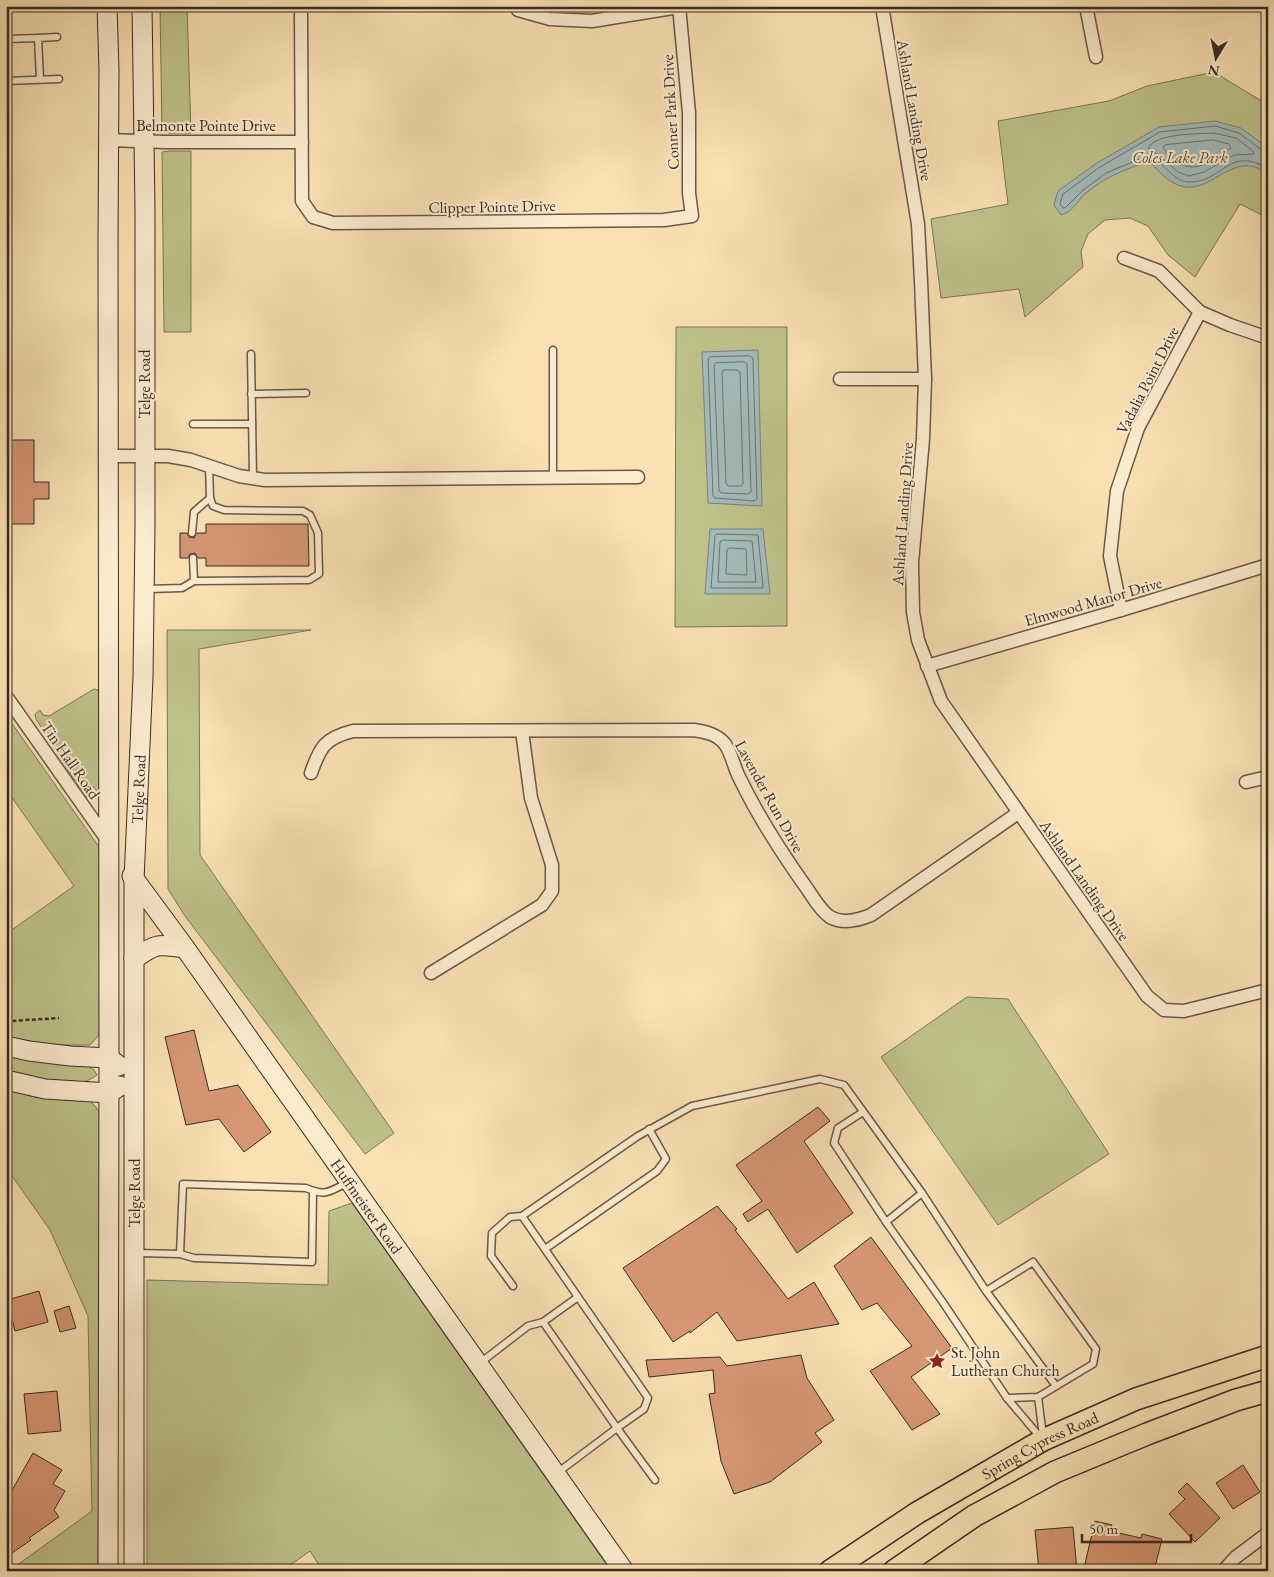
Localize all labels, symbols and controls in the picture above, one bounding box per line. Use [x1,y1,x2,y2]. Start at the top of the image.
north arrow [1192,32,1242,82]
street label: Ashland Landing Drive [892,37,937,183]
street label: Conner Park Drive [657,54,684,170]
text: N [1206,61,1221,81]
street label: Belmonte Pointe Drive [136,115,276,136]
park label: Coles Lake Park [1132,147,1228,168]
street label: Clipper Pointe Drive [428,195,556,218]
street label: Vadalia Point Drive [1111,323,1184,438]
street label: Telge Road [134,349,155,419]
street label: Ashland Landing Drive [887,442,918,587]
street label: Elmwood Manor Drive [1022,572,1164,631]
street label: Tin Hall Road [36,717,106,804]
street label: Lavender Run Drive [730,736,809,856]
street label: Telge Road [127,753,151,824]
street label: Ashland Landing Drive [1034,815,1134,945]
street label: Huffmeister Road [326,1155,408,1259]
street label: Telge Road [124,1158,145,1228]
place label: St. John Lutheran Church [951,1342,1060,1381]
place icon: St. John Lutheran Church [927,1351,947,1371]
street label: Spring Cypress Road [978,1407,1103,1484]
scale bar [1082,1512,1190,1544]
text: 50 m [1089,1519,1118,1538]

